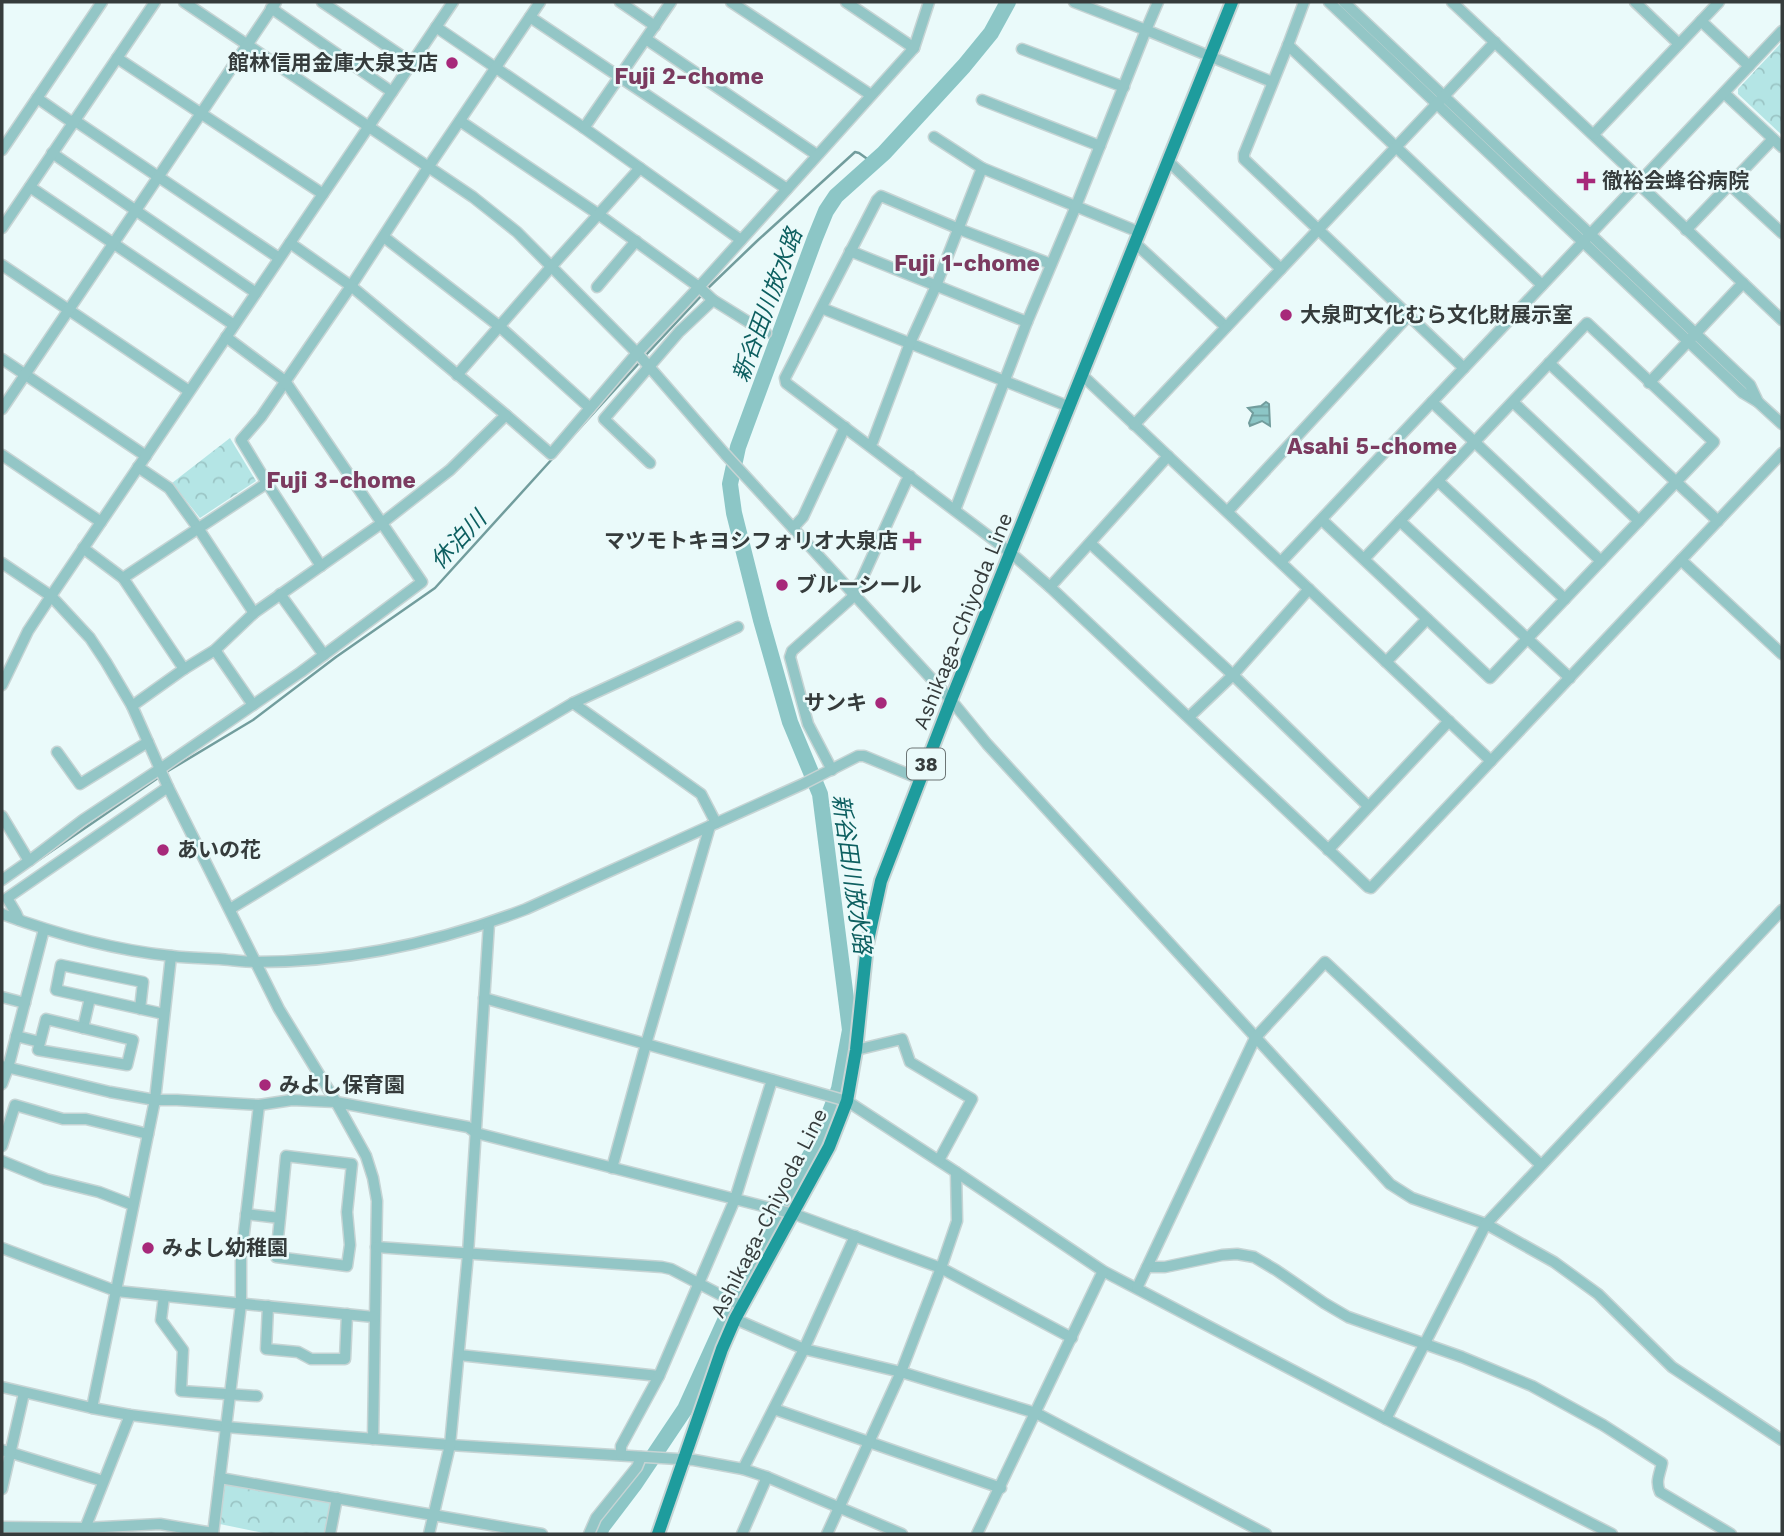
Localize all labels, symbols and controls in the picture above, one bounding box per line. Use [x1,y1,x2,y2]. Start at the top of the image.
place label: 館林信用金庫大泉支店 [228,50,438,75]
marker: 館林信用金庫大泉支店 [444,55,460,71]
district label: Fuji 2-chome [614,63,764,90]
place label: 徹裕会蜂谷病院 [1602,168,1749,193]
marker: 徹裕会蜂谷病院 [1576,171,1596,191]
water label: 新谷田川放水路 [727,223,808,385]
district label: Fuji 1-chome [894,250,1040,277]
place label: 大泉町文化むら文化財展示室 [1300,302,1573,327]
marker: 大泉町文化むら文化財展示室 [1278,307,1294,323]
district label: Asahi 5-chome [1287,433,1457,460]
district label: Fuji 3-chome [266,467,416,494]
water label: 休泊川 [425,504,494,575]
street label: Ashikaga-Chiyoda Line [908,509,1018,733]
place label: マツモトキヨシフォリオ大泉店 [604,528,898,553]
marker: マツモトキヨシフォリオ大泉店 [904,533,920,549]
place label: ブルーシール [796,572,922,597]
marker: ブルーシール [774,577,790,593]
place label: サンキ [804,690,867,715]
marker: サンキ [873,695,889,711]
road number: 38 [907,748,945,779]
water label: 新谷田川放水路 [827,792,876,958]
place label: あいの花 [177,837,261,862]
marker: あいの花 [155,842,171,858]
place label: みよし保育園 [279,1072,405,1097]
marker: みよし保育園 [257,1077,273,1093]
street label: Ashikaga-Chiyoda Line [705,1104,832,1322]
place label: みよし幼稚園 [162,1235,288,1260]
marker: みよし幼稚園 [140,1240,156,1256]

